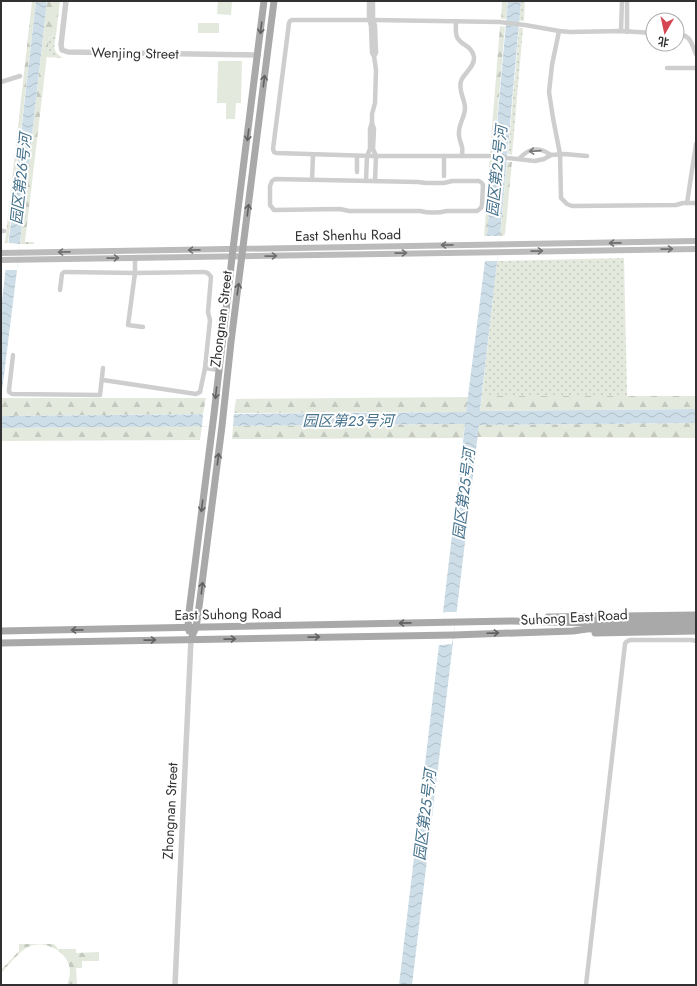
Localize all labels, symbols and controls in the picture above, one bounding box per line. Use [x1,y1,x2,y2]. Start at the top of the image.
north arrow [645,12,685,52]
one-way arrow [257,21,265,34]
text: 北 [657,33,670,51]
street label: Wenjing Street [91,42,179,64]
one-way arrow [260,75,268,88]
water label: 园区第25号河 [481,121,513,218]
one-way arrow [244,128,252,141]
water label: 园区第26号河 [5,129,37,226]
one-way arrow [529,147,542,154]
one-way arrow [244,204,252,217]
street label: East Shenhu Road [295,224,401,246]
one-way arrow [609,239,622,247]
one-way arrow [441,241,454,249]
one-way arrow [660,245,673,253]
one-way arrow [188,246,201,254]
one-way arrow [530,247,543,255]
one-way arrow [58,248,71,256]
one-way arrow [394,249,407,257]
one-way arrow [264,252,277,259]
one-way arrow [106,254,119,262]
street label: Zhongnan Street [205,269,237,368]
one-way arrow [234,283,242,296]
one-way arrow [212,386,220,399]
water label: 园区第23号河 [302,410,397,432]
water label: 园区第25号河 [448,444,481,541]
one-way arrow [214,453,222,466]
one-way arrow [198,500,206,513]
one-way arrow [198,582,206,595]
street label: East Suhong Road [174,603,282,625]
street label: Suhong East Road [520,604,628,630]
one-way arrow [399,619,412,627]
one-way arrow [71,626,84,633]
one-way arrow [486,630,499,637]
one-way arrow [307,633,320,641]
one-way arrow [223,635,236,642]
one-way arrow [143,636,156,644]
street label: Zhongnan Street [157,761,183,860]
water label: 园区第25号河 [409,765,442,862]

